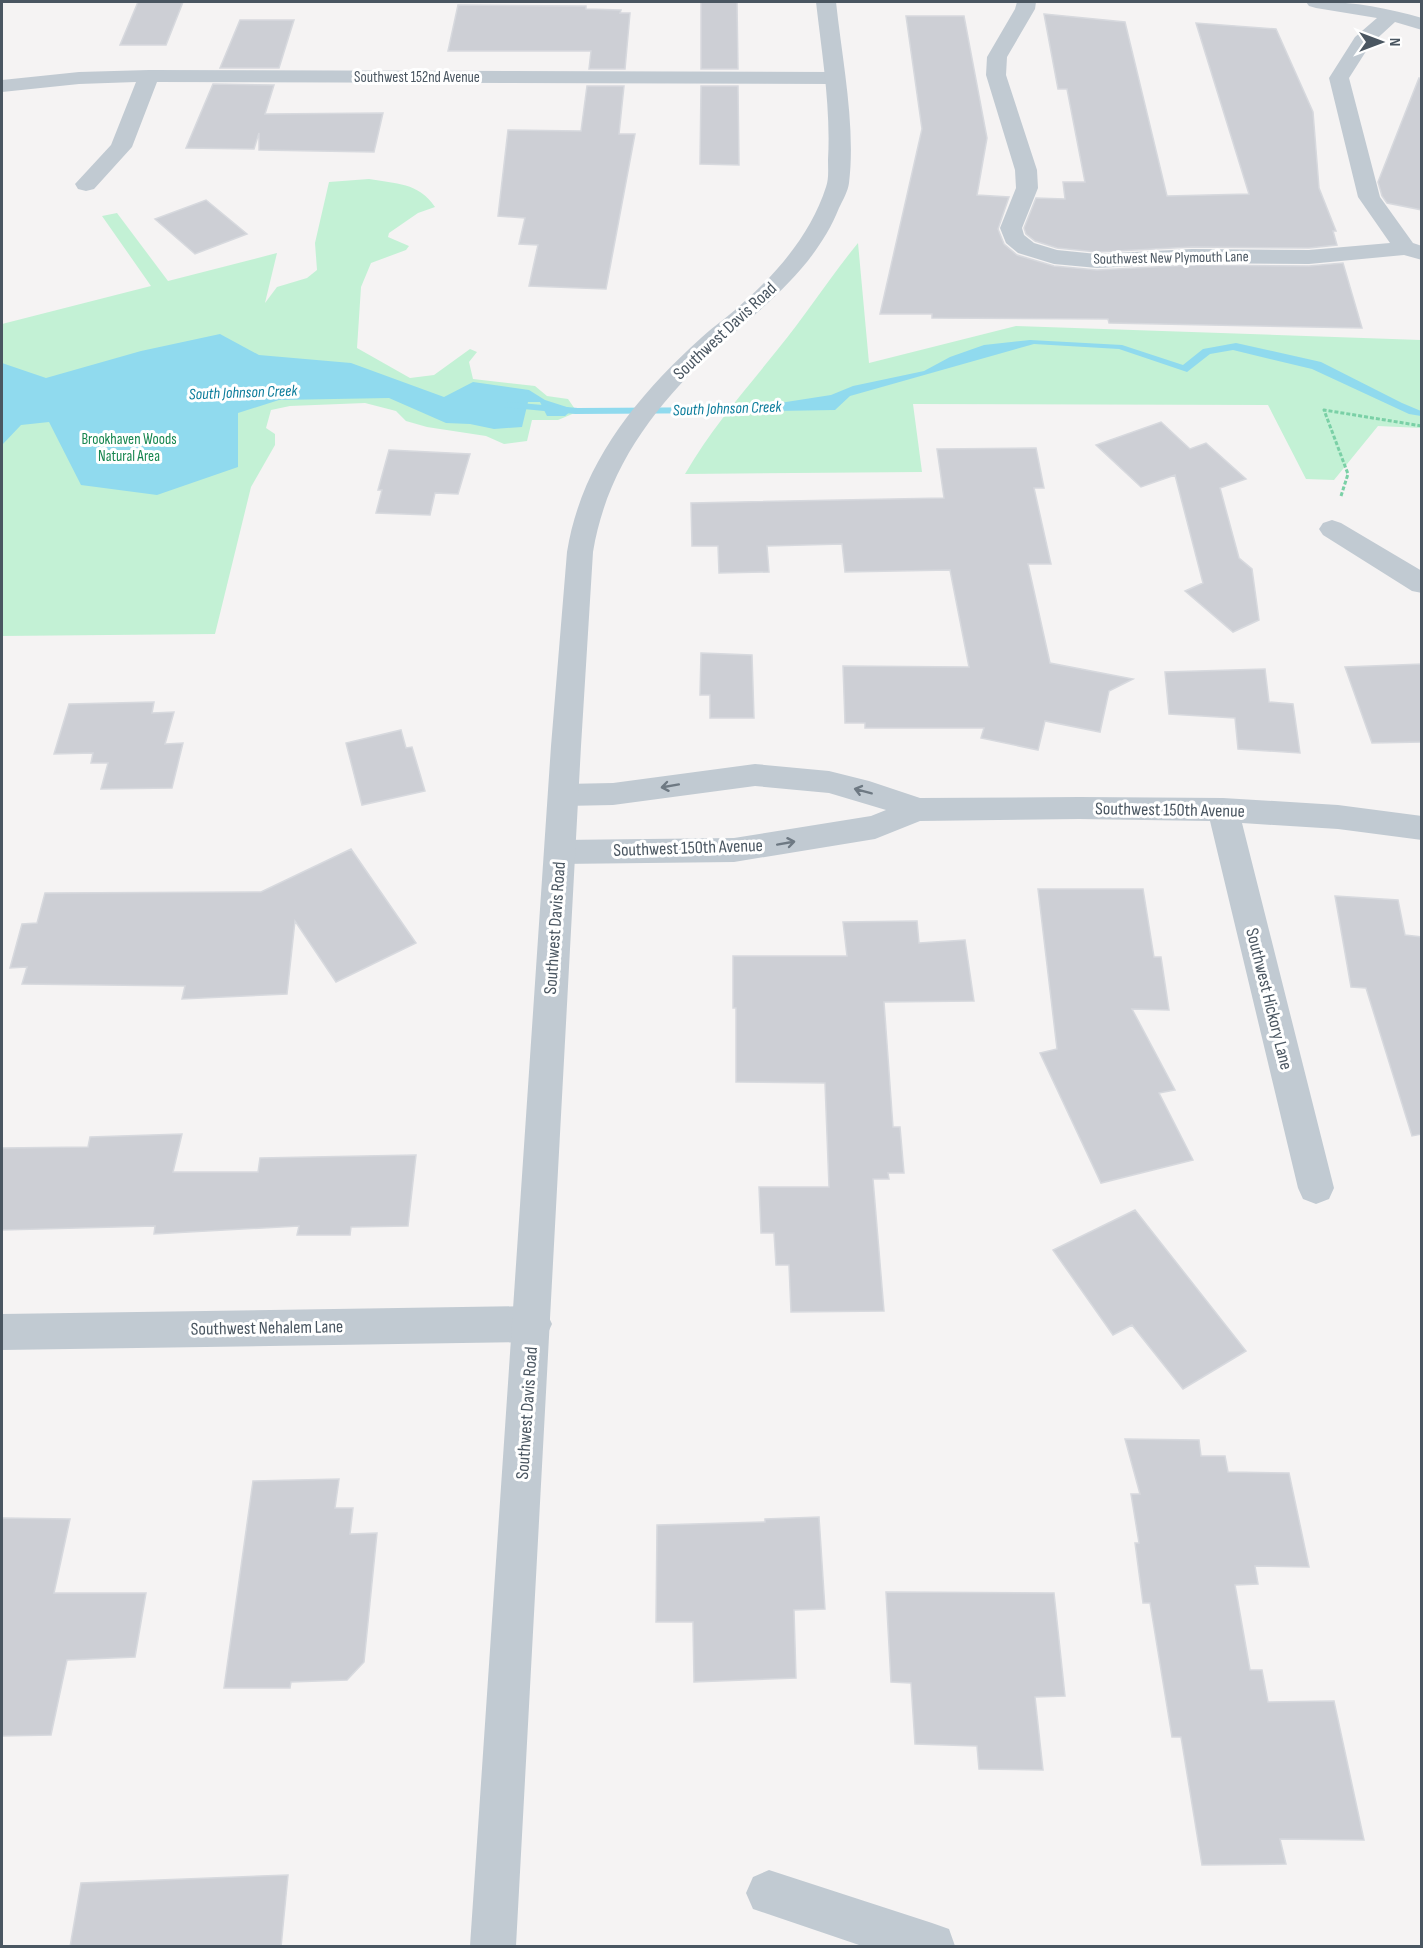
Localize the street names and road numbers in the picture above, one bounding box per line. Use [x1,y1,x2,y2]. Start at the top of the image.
street label: Southwest 152nd Avenue [354,68,480,87]
street label: Southwest New Plymouth Lane [1093,247,1249,269]
street label: Southwest Davis Road [669,278,781,384]
street label: Southwest 150th Avenue [1095,798,1245,822]
street label: Southwest 150th Avenue [613,835,763,861]
street label: Southwest Davis Road [540,861,570,995]
street label: Southwest Hickory Lane [1241,926,1297,1072]
street label: Southwest Nehalem Lane [191,1316,343,1340]
street label: Southwest Davis Road [512,1346,542,1480]

